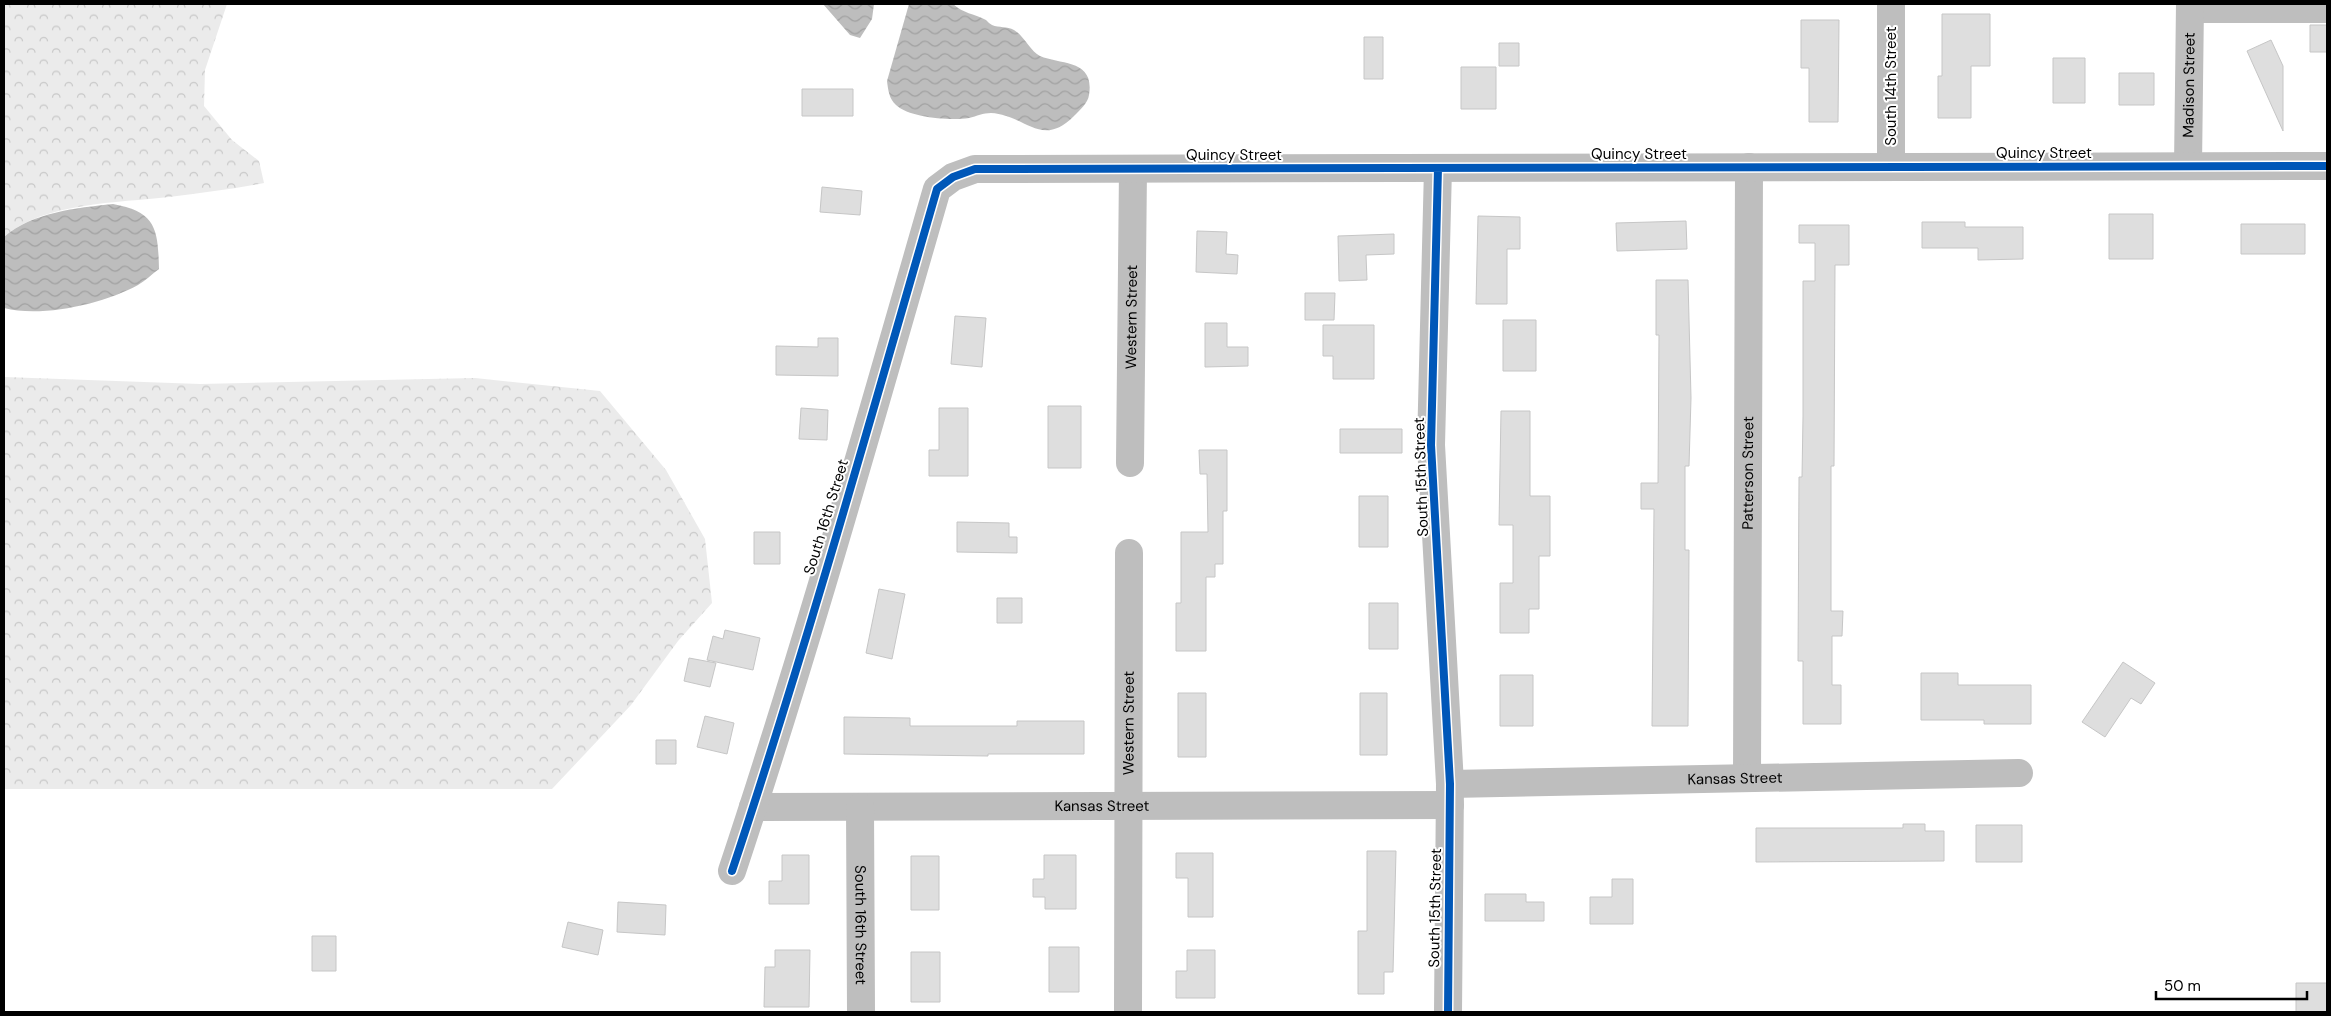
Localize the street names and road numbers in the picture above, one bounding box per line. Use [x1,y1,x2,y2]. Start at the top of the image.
street label: South 14th Street [1881,26,1901,146]
street label: Madison Street [2178,32,2200,138]
street label: Quincy Street [1996,143,2092,163]
street label: Quincy Street [1591,144,1687,164]
street label: Quincy Street [1186,145,1282,165]
street label: Western Street [1121,265,1142,369]
street label: Patterson Street [1738,416,1758,530]
street label: South 15th Street [1409,417,1433,537]
street label: South 16th Street [799,457,853,577]
street label: Western Street [1119,671,1139,775]
street label: Kansas Street [1687,768,1783,789]
street label: Kansas Street [1054,796,1150,816]
street label: South 15th Street [1424,848,1446,968]
street label: South 16th Street [850,865,871,985]

